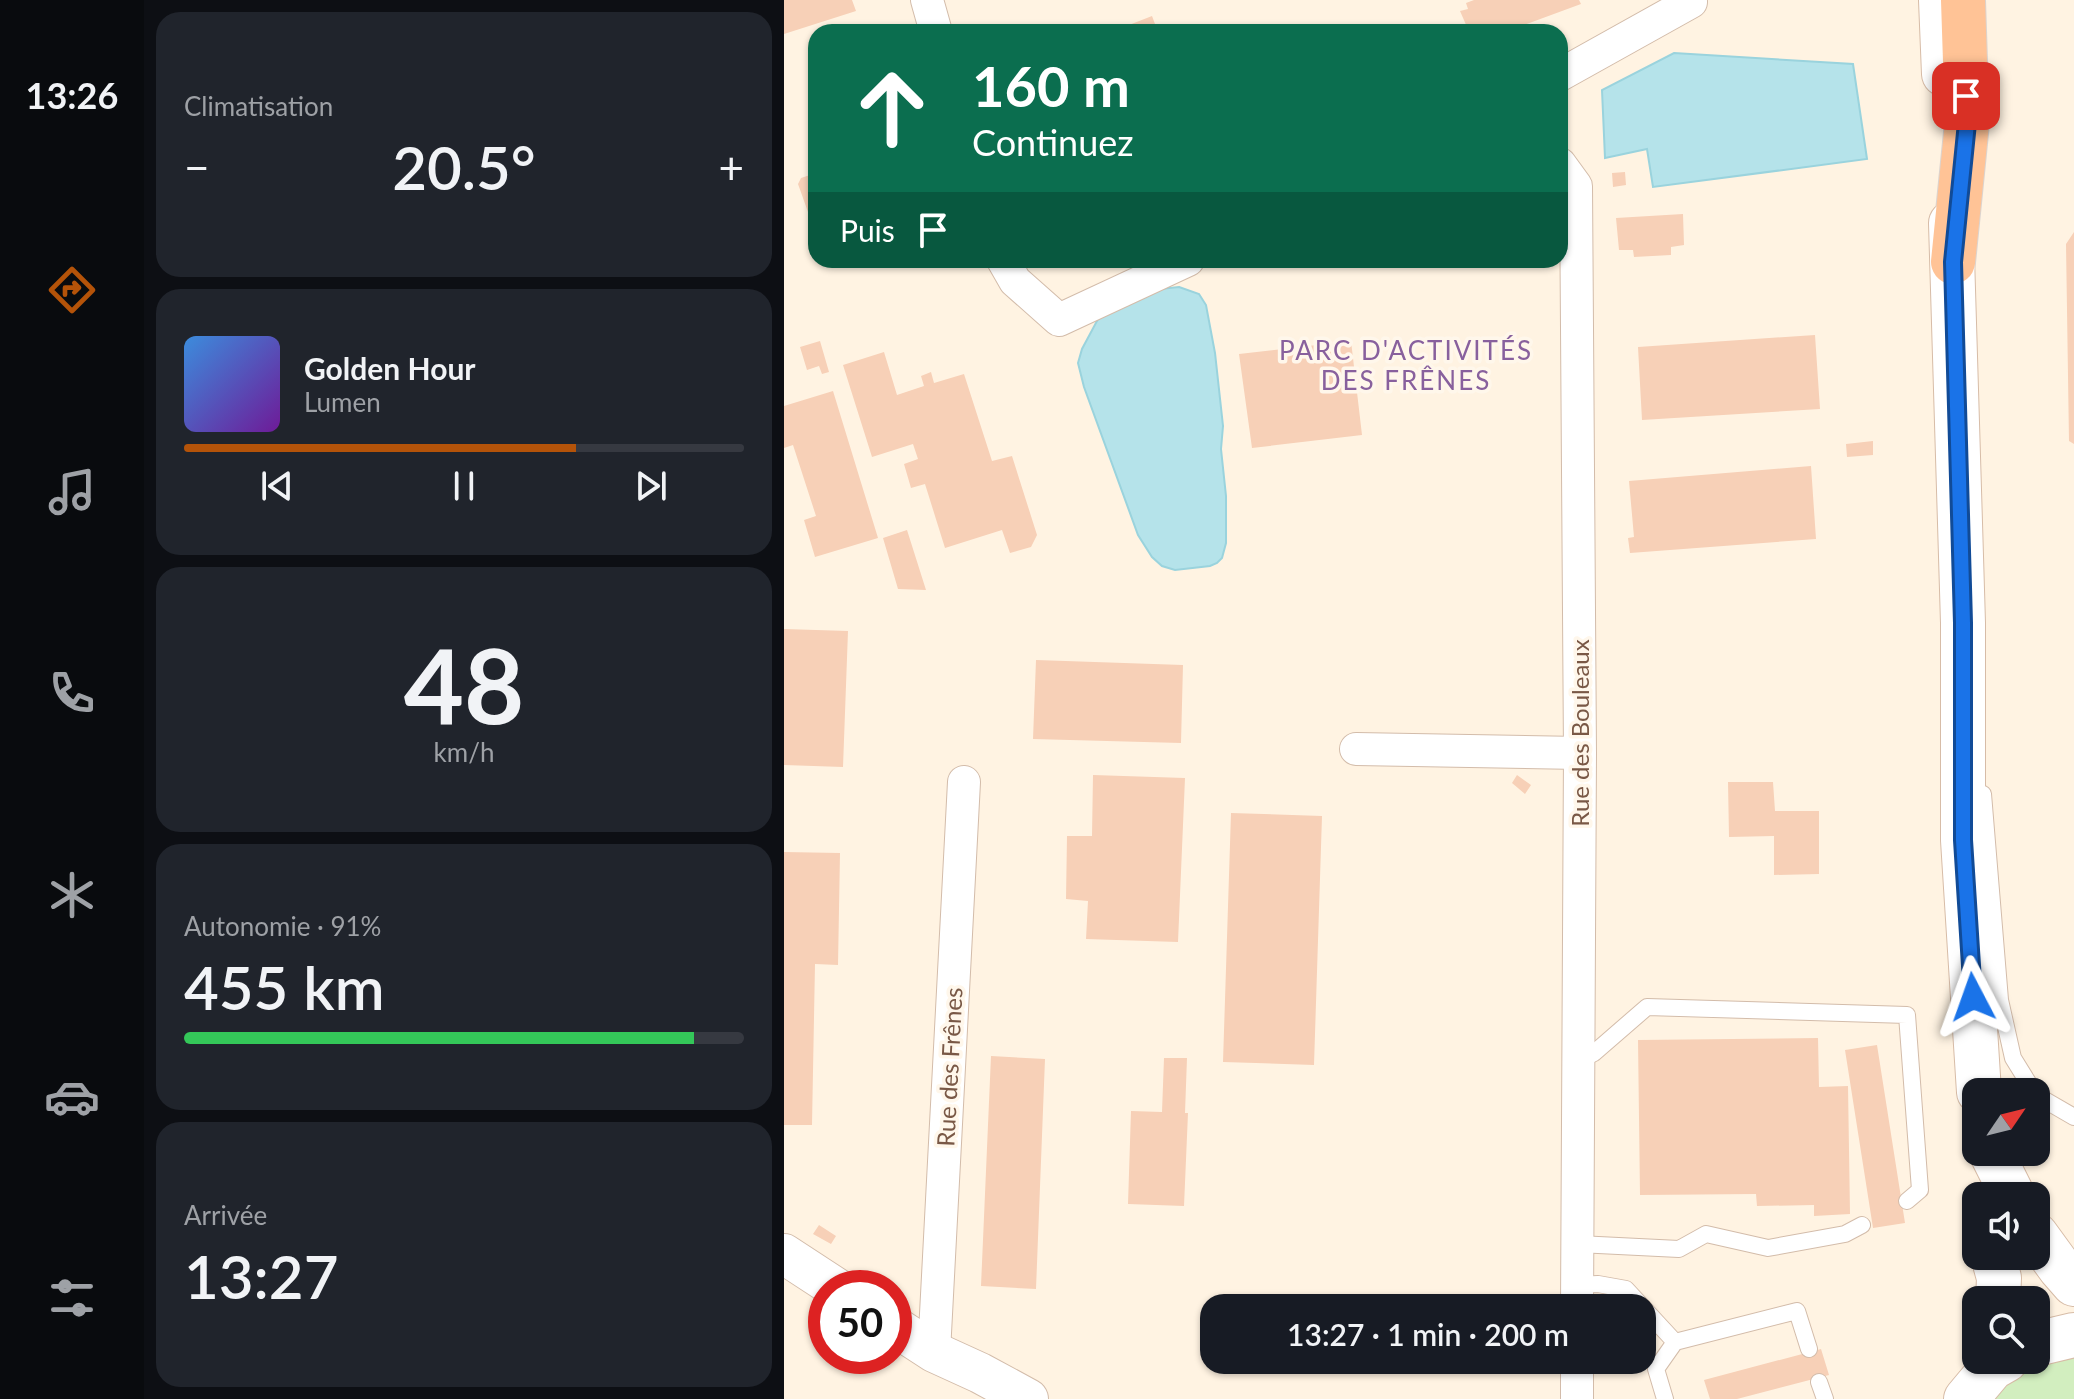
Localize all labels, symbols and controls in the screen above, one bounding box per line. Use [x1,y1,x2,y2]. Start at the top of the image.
text: 160 m [972,52,1130,119]
icon: ahead [840,56,944,160]
pin [1932,62,2000,130]
text: 13:26 [26,73,118,117]
icon: arrive [1944,74,1988,118]
text: Climatisation [184,90,333,122]
text: Continuez [972,120,1134,164]
text: 20.5° [392,131,536,203]
text: − [184,141,210,193]
text: + [718,141,744,193]
icon: arrive [911,208,955,252]
text: Puis [840,212,895,248]
icon: directions [44,262,100,318]
district label: PARC D'ACTIVITÉS DES FRÊNES [1279,334,1533,396]
text: Golden Hour [304,350,476,386]
text: Lumen [304,386,381,418]
icon: music [44,464,100,520]
icon: previous [255,464,299,508]
icon: pause [442,464,486,508]
icon: next [629,464,673,508]
text: 48 [404,621,524,746]
street label: Rue des Bouleaux [1565,639,1594,827]
icon: phone [44,665,100,721]
text: km/h [434,736,494,768]
icon: climate [44,867,100,923]
text: Autonomie · 91% [184,910,381,942]
text: 455 km [184,951,385,1023]
position arrow [1931,955,2015,1039]
street label: Rue des Frênes [930,987,968,1147]
icon: car [44,1069,100,1125]
north arrow [1962,1078,2050,1166]
map controls [1962,1078,2050,1374]
button: sound [1962,1182,2050,1270]
text: Arrivée [184,1199,267,1231]
text: 13:27 [184,1240,338,1312]
icon: filters [44,1270,100,1326]
speed limit sign: 50 [808,1270,912,1374]
button: search [1962,1286,2050,1374]
text: 13:27 · 1 min · 200 m [1287,1316,1569,1352]

